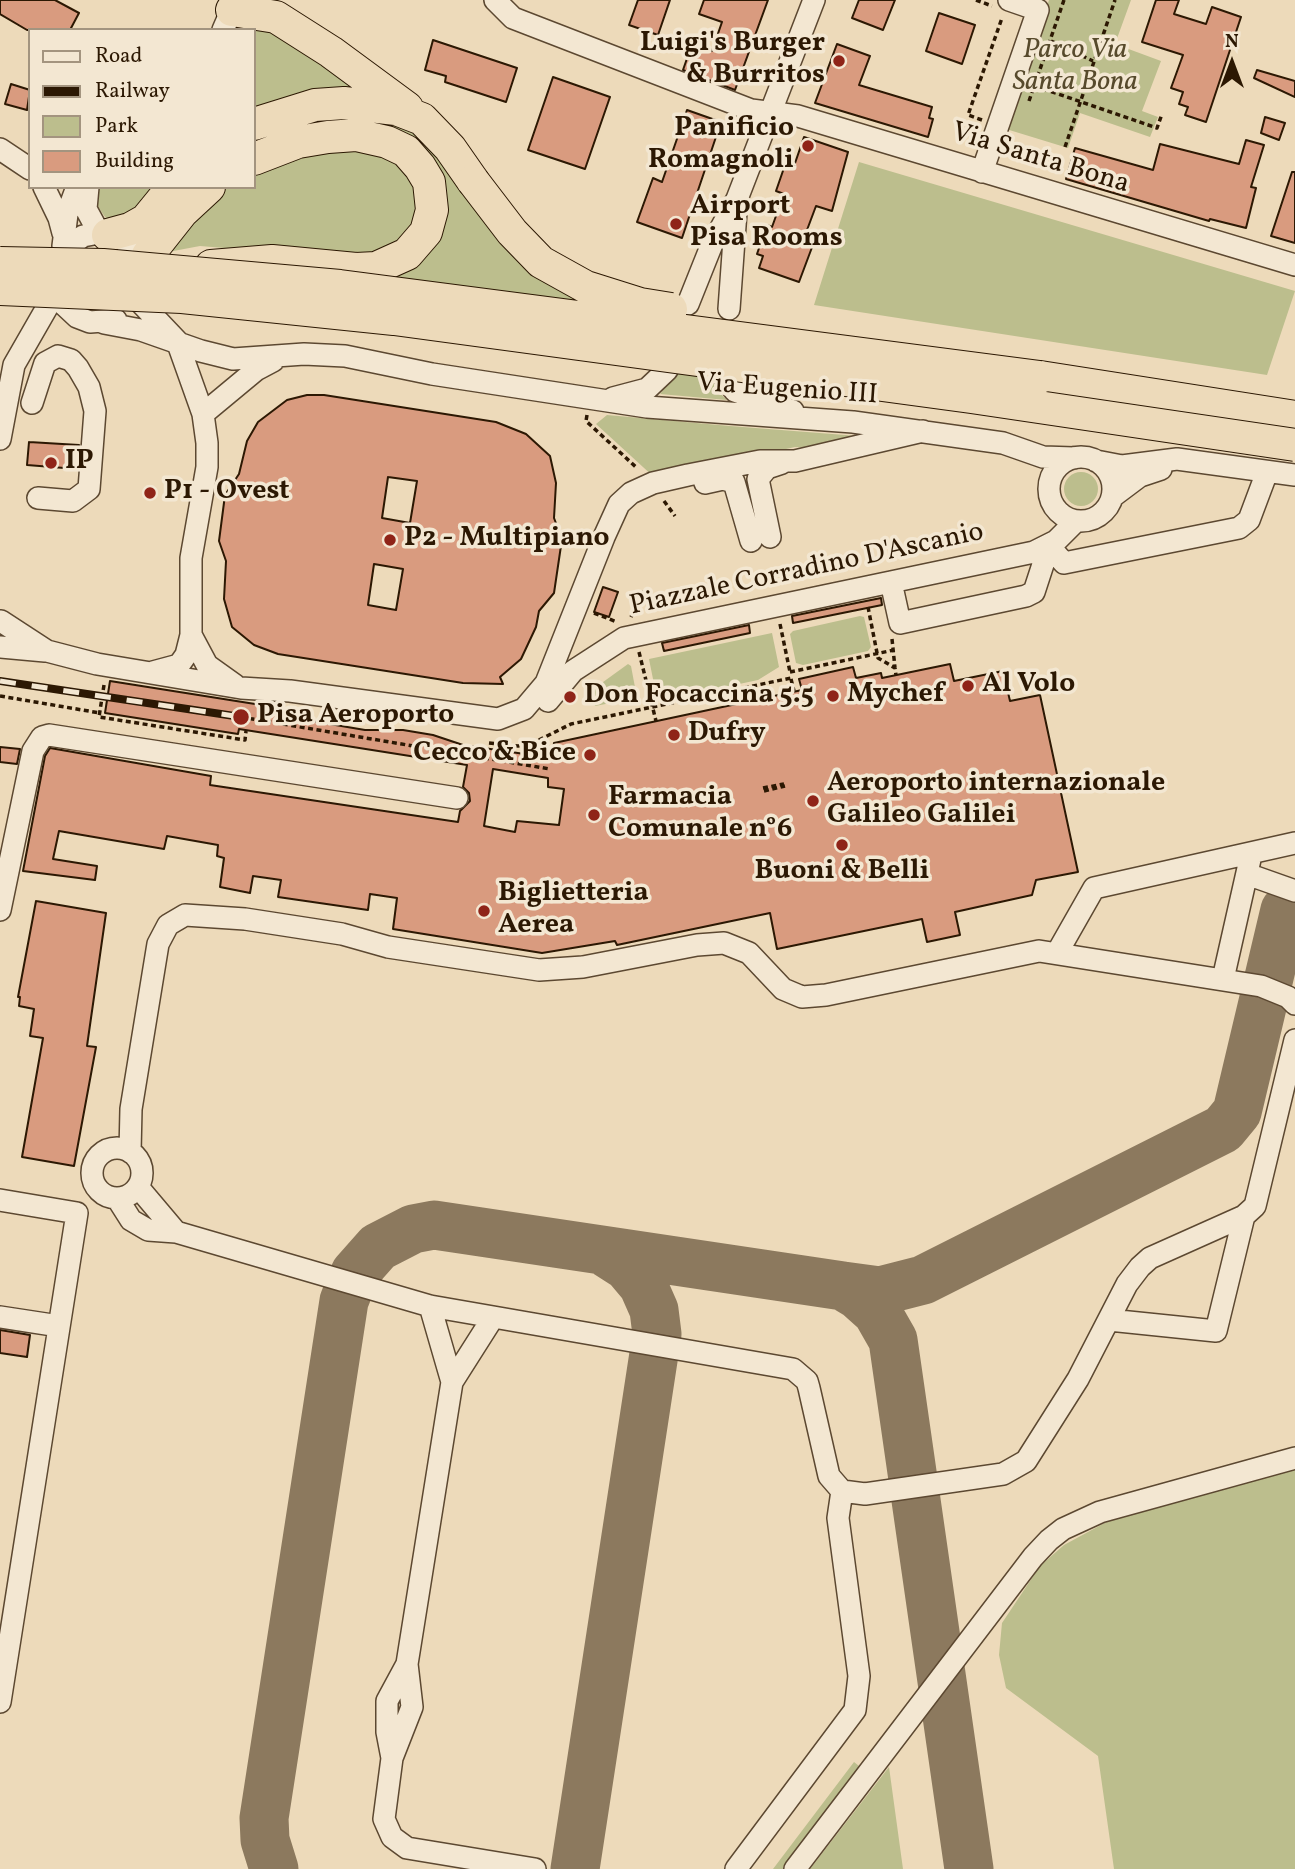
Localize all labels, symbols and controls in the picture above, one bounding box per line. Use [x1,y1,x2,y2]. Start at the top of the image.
legend [28,28,256,189]
place label: Luigi's Burger & Burritos [640,28,825,94]
north arrow [1197,28,1267,98]
text: N [1225,29,1239,55]
park label: Parco Via Santa Bona [1012,35,1138,101]
text: Road [95,42,142,71]
marker: Luigi's Burger & Burritos [831,53,847,69]
text: Railway [95,77,170,106]
text: Park [95,112,138,141]
place label: Panificio Romagnoli [648,113,794,179]
street label: Via Santa Bona [947,117,1133,203]
marker: Panificio Romagnoli [800,138,816,154]
text: Building [95,147,174,176]
place label: Airport Pisa Rooms [690,191,843,257]
marker: Airport Pisa Rooms [668,216,684,232]
street label: Via Eugenio III [695,368,879,414]
place label: IP [65,446,94,480]
marker: IP [43,455,59,471]
place label: P1 - Ovest [164,476,290,510]
marker: P1 - Ovest [142,485,158,501]
street label: Piazzale Corradino D'Ascanio [627,517,987,625]
place label: P2 - Multipiano [404,523,610,557]
marker: P2 - Multipiano [382,532,398,548]
place label: Al Volo [982,669,1075,703]
marker: Al Volo [960,678,976,694]
place label: Mychef [847,679,944,713]
place label: Don Focaccina 5.5 [584,680,814,714]
marker: Mychef [825,688,841,704]
marker: Don Focaccina 5.5 [562,689,578,705]
place label: Pisa Aeroporto [257,700,454,734]
marker: Pisa Aeroporto [231,707,251,727]
place label: Dufry [688,718,766,752]
marker: Dufry [666,727,682,743]
place label: Cecco & Bice [413,738,576,772]
marker: Cecco & Bice [582,747,598,763]
place label: Aeroporto internazionale Galileo Galilei [827,768,1165,834]
place label: Farmacia Comunale n°6 [608,782,792,848]
marker: Aeroporto internazionale Galileo Galilei [805,793,821,809]
marker: Farmacia Comunale n°6 [586,807,602,823]
marker: Buoni & Belli [834,837,850,853]
place label: Buoni & Belli [755,856,929,890]
place label: Biglietteria Aerea [498,878,649,944]
marker: Biglietteria Aerea [476,903,492,919]

